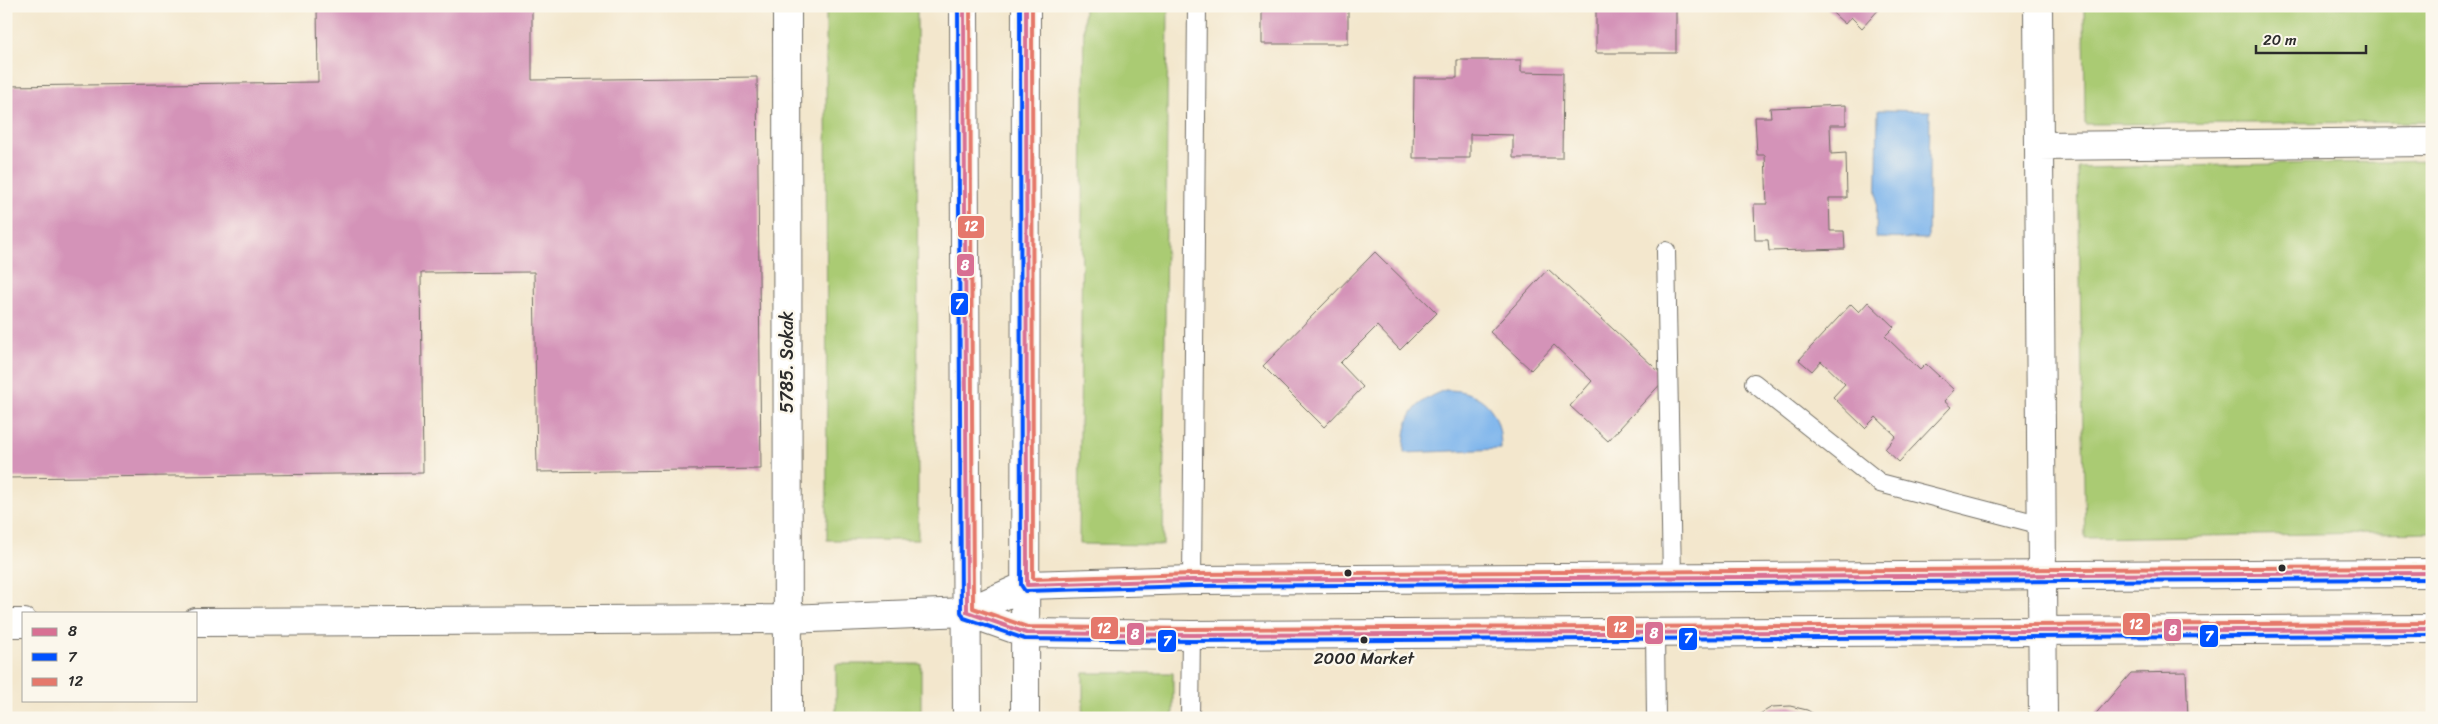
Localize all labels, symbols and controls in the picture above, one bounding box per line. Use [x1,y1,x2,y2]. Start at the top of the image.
scale bar [2256,22,2366,54]
text: 20 m [2263,27,2297,53]
text: 12 [964,214,979,239]
line badge: 12 [957,215,985,239]
line badge: 8 [956,253,975,277]
text: 8 [960,253,970,278]
line badge: 7 [950,292,969,316]
text: 7 [955,292,964,317]
street label: 5785. Sokak [771,311,803,413]
unlabelled marker [2277,563,2287,573]
unlabelled marker [1343,568,1353,578]
legend [22,612,198,702]
line badge: 12 [2122,612,2151,636]
text: 12 [2129,612,2144,637]
line badge: 12 [1606,615,1635,639]
text: 12 [1613,615,1628,640]
line badge: 12 [1090,616,1119,640]
text: 12 [1097,616,1112,641]
text: 8 [68,618,77,644]
line badge: 8 [2163,618,2182,642]
text: 8 [2168,618,2178,643]
line badge: 8 [1644,621,1664,645]
text: 8 [1649,621,1659,646]
line badge: 8 [1126,622,1145,646]
text: 8 [1130,622,1140,647]
line badge: 7 [2199,624,2219,648]
text: 7 [2205,624,2214,649]
text: 7 [1684,626,1693,651]
line badge: 7 [1678,627,1698,651]
line badge: 7 [1157,629,1177,653]
text: 7 [1163,629,1172,654]
marker: 2000 Market [1359,635,1369,645]
place label: 2000 Market [1314,643,1415,673]
text: 7 [68,644,78,670]
text: 12 [68,668,83,694]

